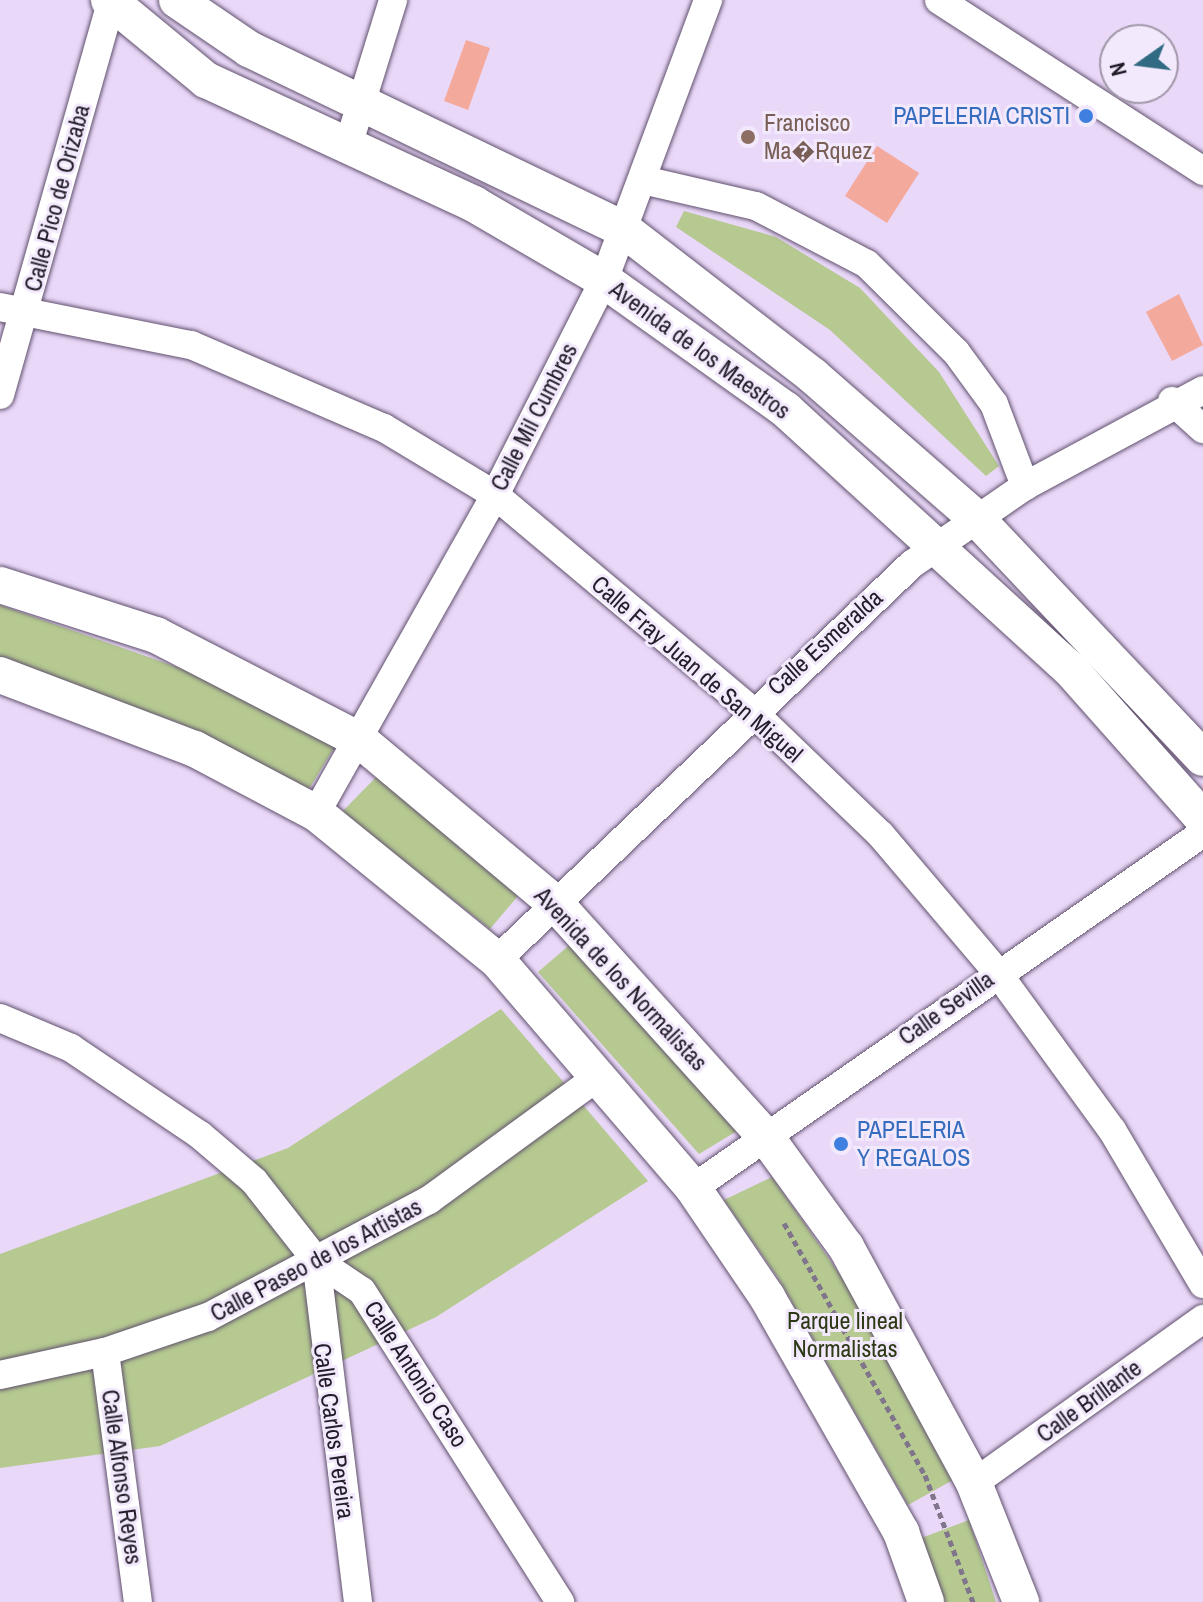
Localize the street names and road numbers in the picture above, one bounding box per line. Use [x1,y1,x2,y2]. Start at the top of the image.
street label: Calle Pico de Orizaba [18,101,96,295]
street label: Avenida de los Maestros [604,275,796,425]
street label: Calle Mil Cumbres [484,338,584,496]
street label: Calle Fray Juan de San Miguel [586,570,808,768]
street label: Calle Esmeralda [762,583,888,701]
street label: Avenida de los Normalistas [529,881,713,1077]
street label: Calle Sevilla [893,965,999,1051]
street label: Calle Paseo de los Artistas [205,1192,427,1328]
street label: Calle Antonio Caso [358,1295,474,1453]
street label: Calle Carlos Pereira [307,1341,361,1521]
street label: Calle Brillante [1031,1353,1147,1449]
street label: Calle Alfonso Reyes [95,1387,149,1567]

